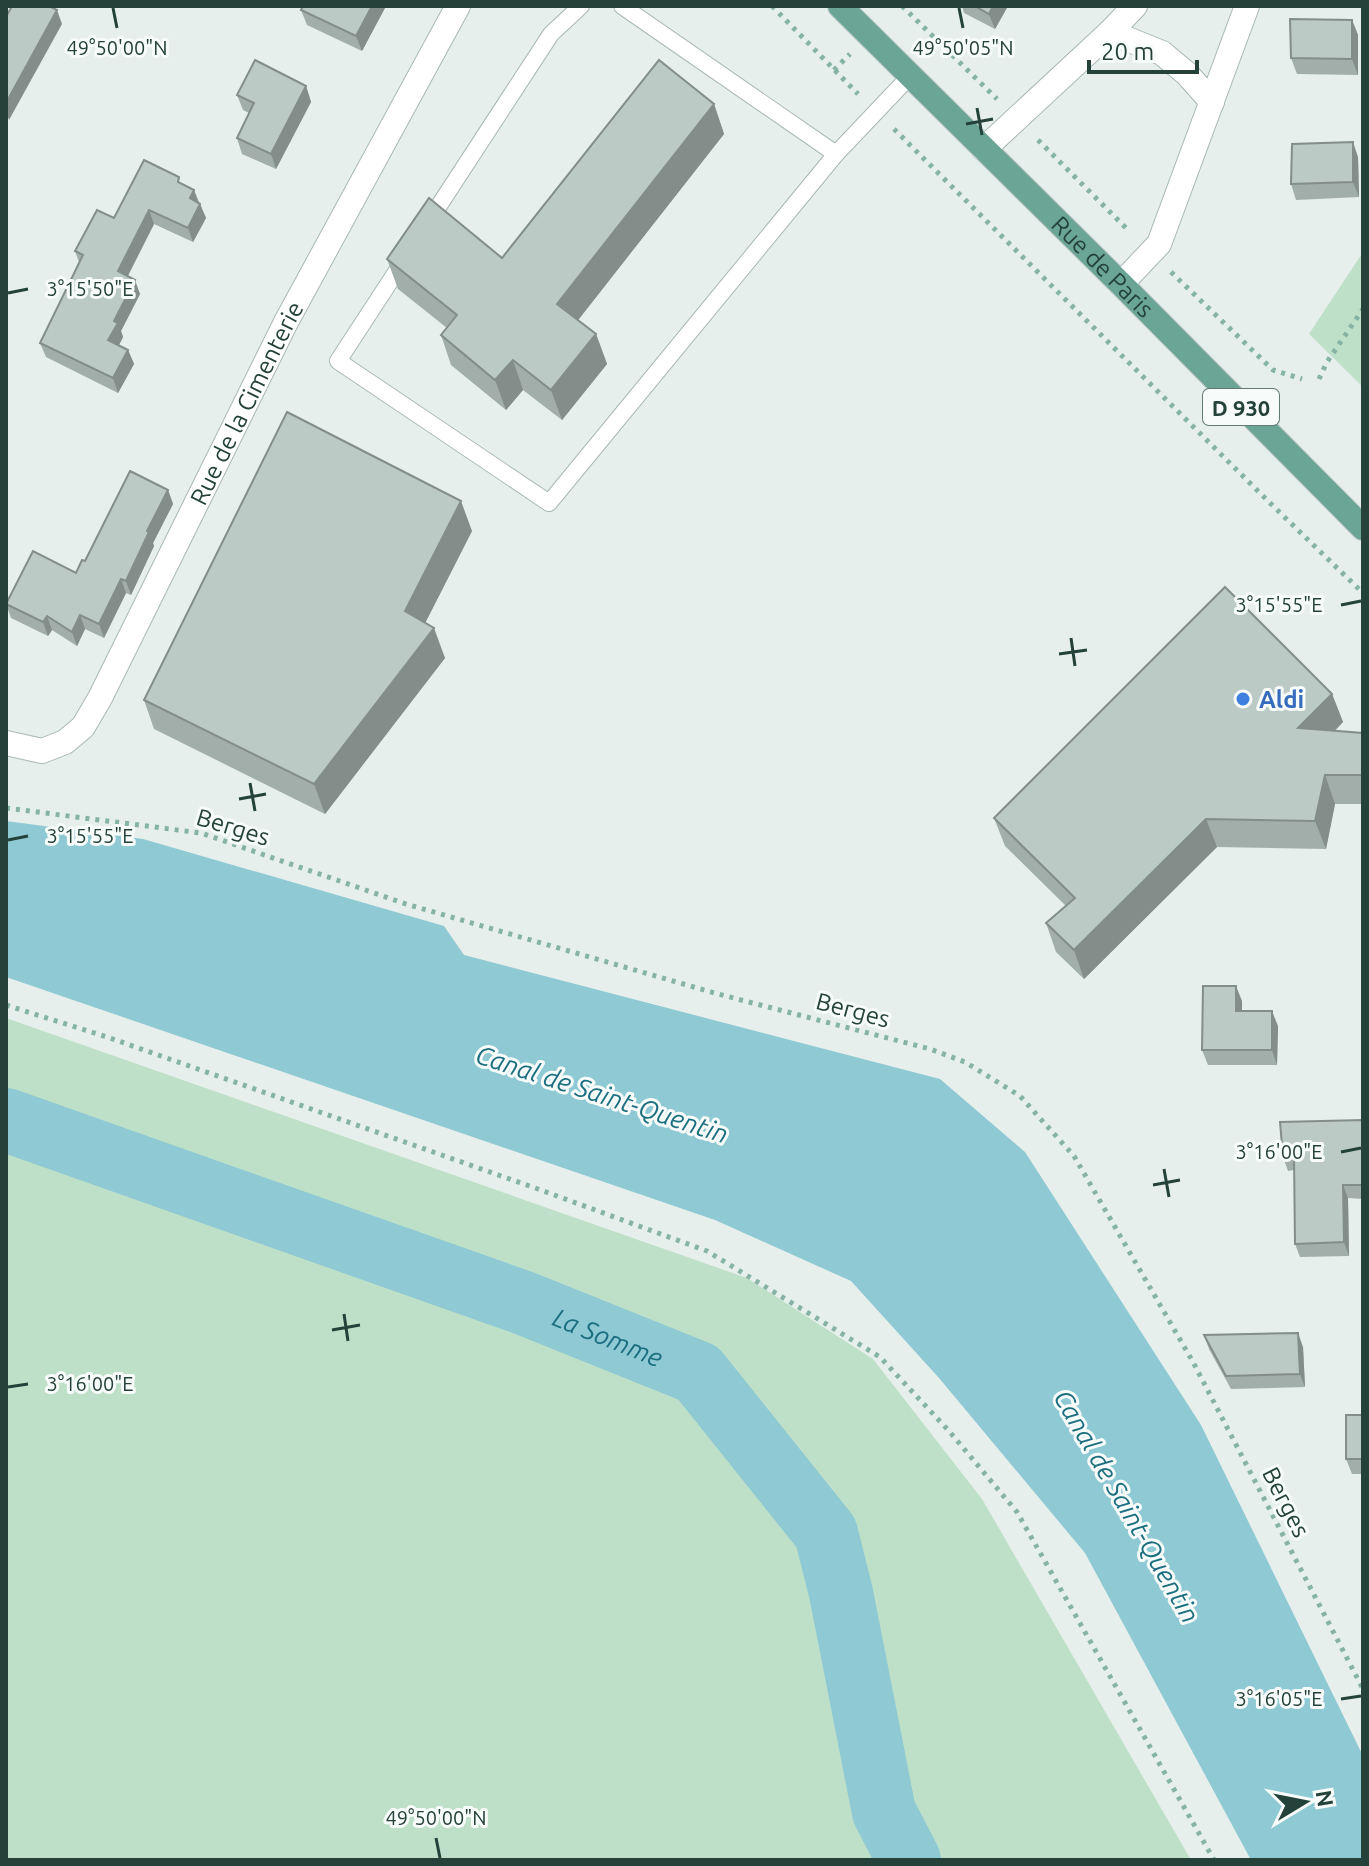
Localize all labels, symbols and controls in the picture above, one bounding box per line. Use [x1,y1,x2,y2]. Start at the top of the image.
scale bar [1089,24,1197,74]
text: 49°50'00"N [66,36,168,59]
text: 49°50'05"N [912,36,1014,59]
text: 20 m [1101,38,1154,65]
street label: Rue de Paris [1047,210,1159,322]
text: 3°15'50"E [47,277,133,300]
street label: Rue de la Cimenterie [184,297,308,509]
road number: D 930 [1203,389,1279,425]
text: 3°15'55"E [1236,593,1322,616]
place label: Aldi [1259,686,1304,713]
marker: Aldi [1234,690,1252,708]
street label: Berges [193,803,273,851]
text: 3°15'55"E [47,824,133,847]
street label: Berges [813,987,893,1033]
water label: Canal de Saint-Quentin [472,1039,732,1149]
text: 3°16'00"E [1236,1140,1322,1163]
water label: La Somme [549,1302,667,1372]
text: 3°16'00"E [47,1372,133,1395]
water label: Canal de Saint-Quentin [1048,1385,1206,1628]
street label: Berges [1257,1462,1315,1542]
text: 3°16'05"E [1236,1687,1322,1710]
north arrow [1265,1762,1345,1842]
text: N [1311,1788,1339,1809]
text: 49°50'00"N [385,1806,487,1829]

